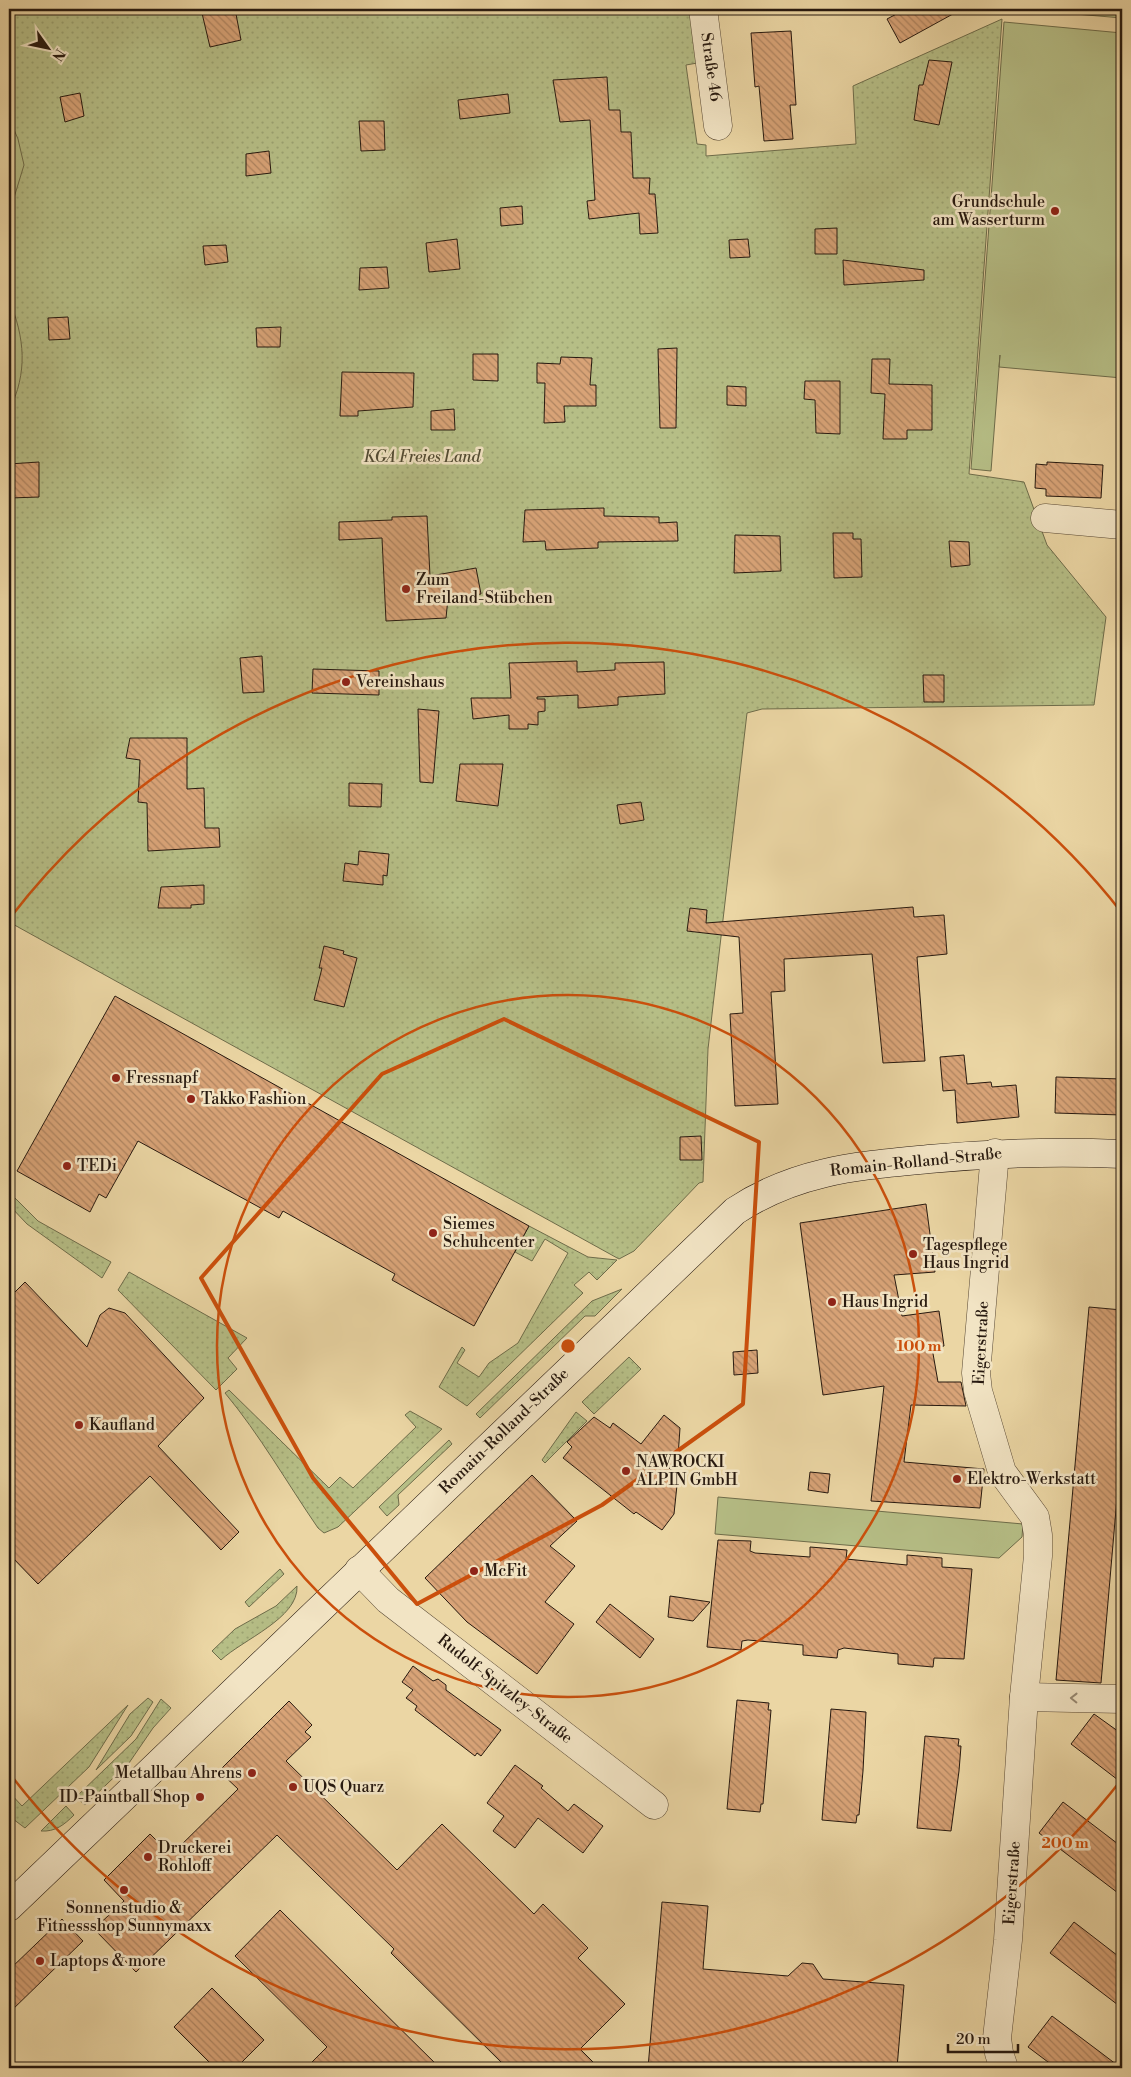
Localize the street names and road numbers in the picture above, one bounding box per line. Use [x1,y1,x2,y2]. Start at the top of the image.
street label: Straße 46 [696,31,726,103]
street label: Romain-Rolland-Straße [829,1143,1003,1181]
street label: Eigerstraße [969,1300,993,1386]
street label: Romain-Rolland-Straße [435,1364,573,1498]
street label: Rudolf-Spitzley-Straße [433,1630,577,1748]
street label: Eigerstraße [999,1840,1025,1926]

